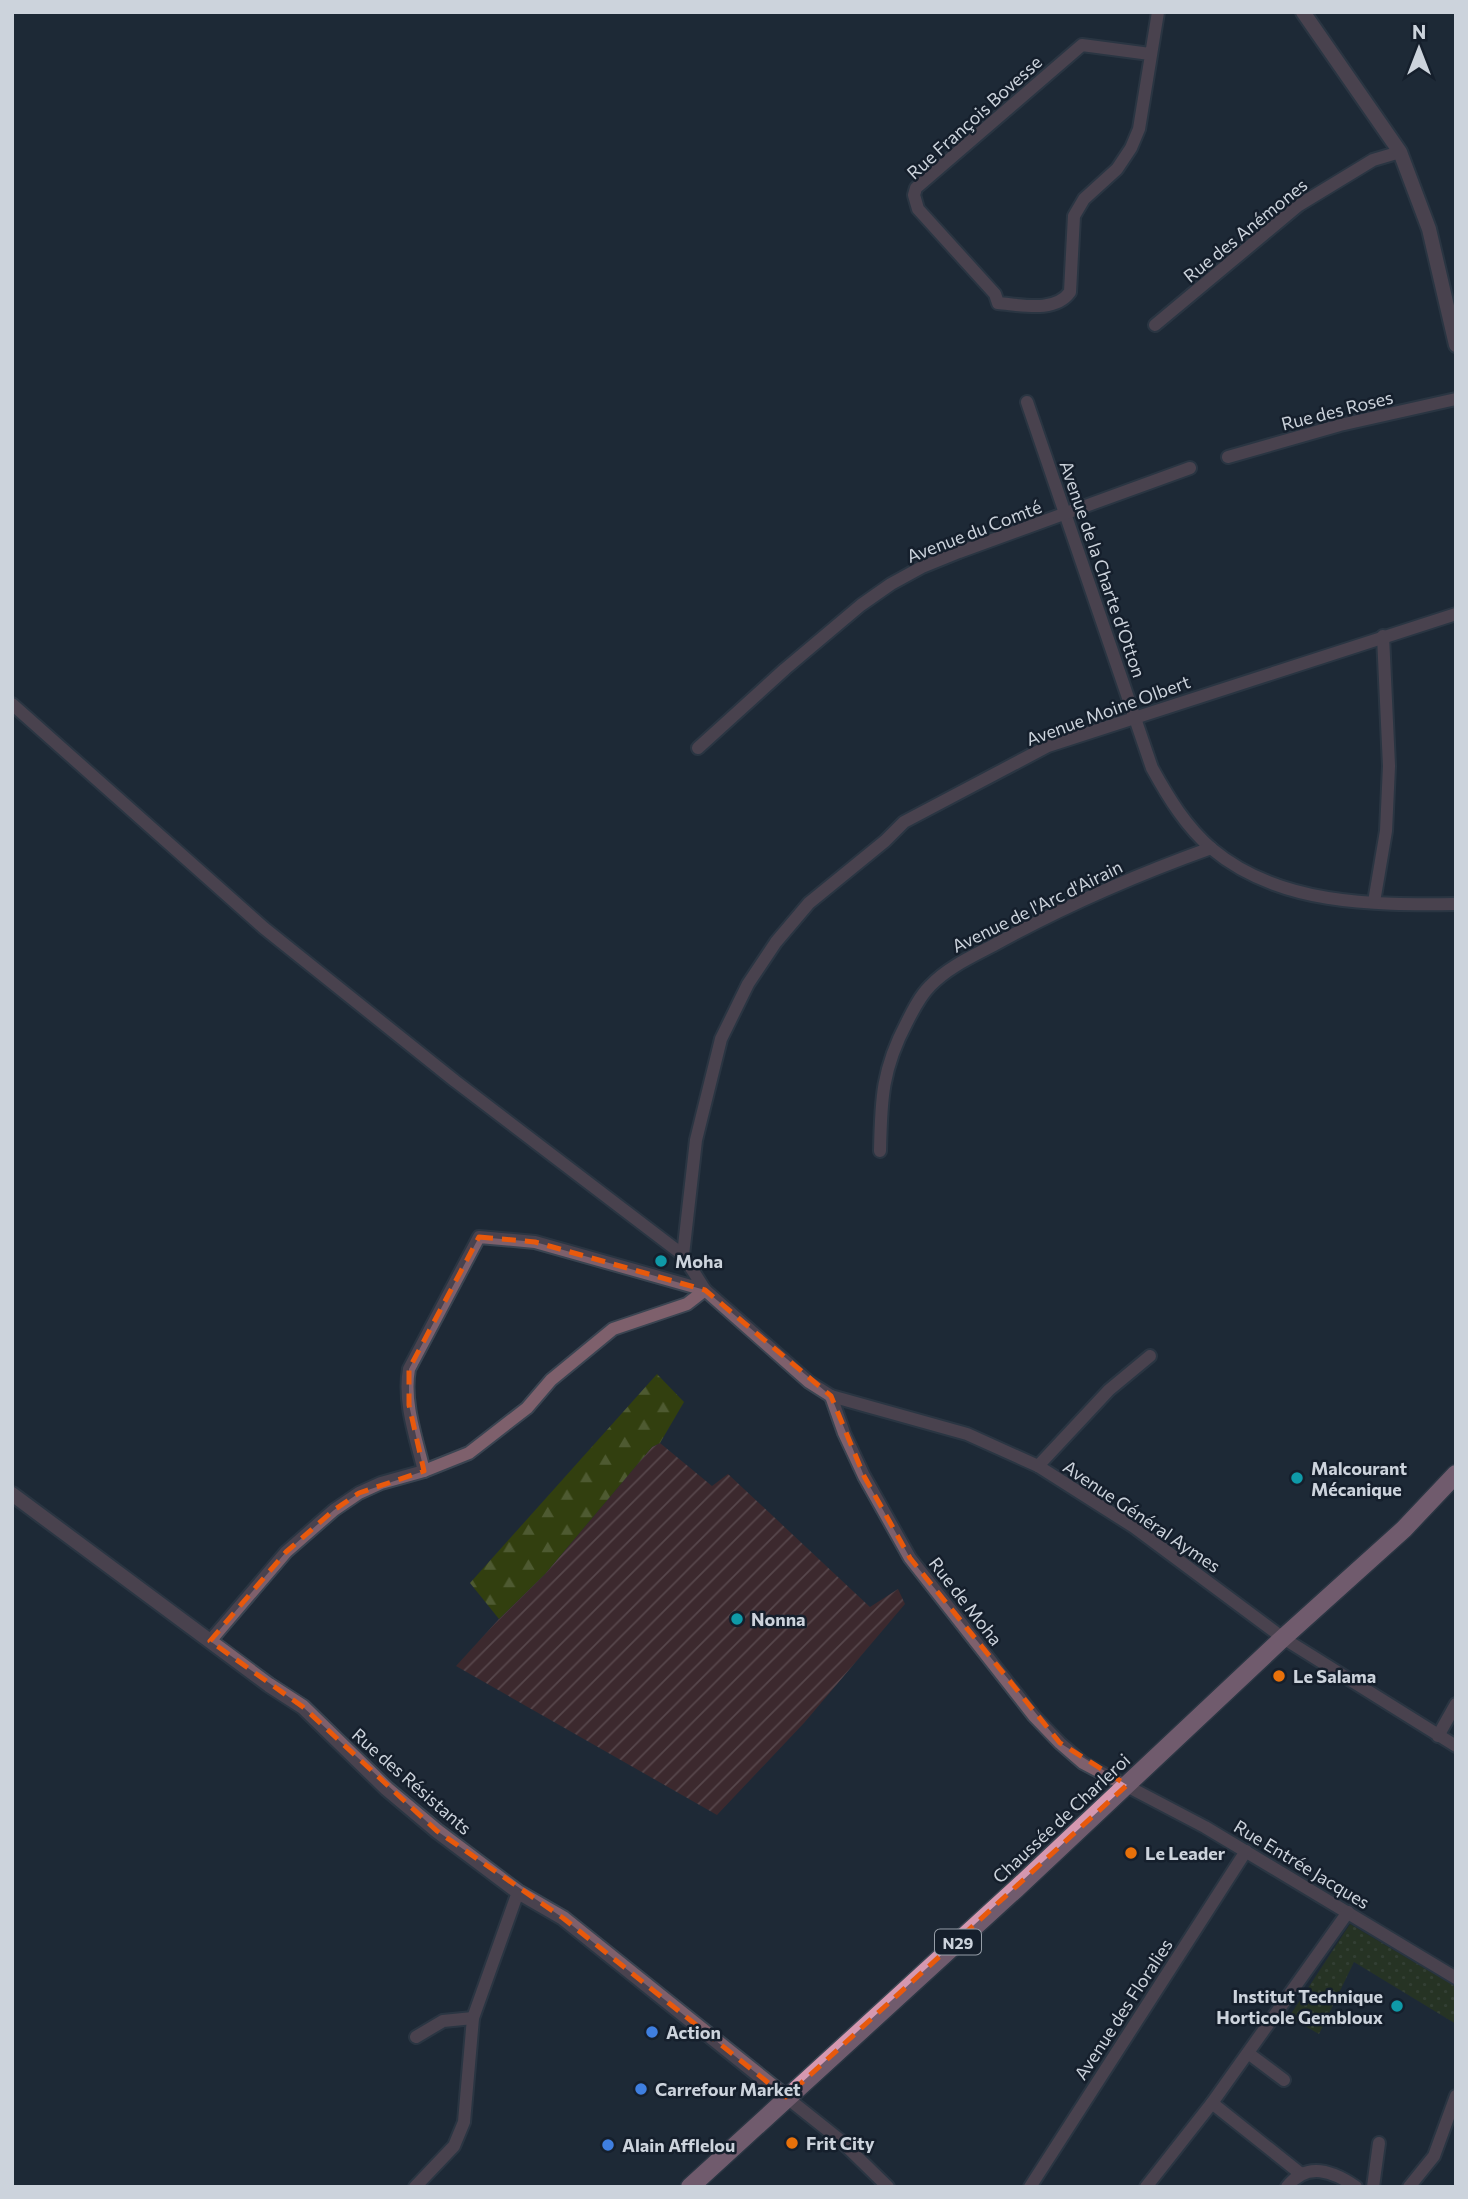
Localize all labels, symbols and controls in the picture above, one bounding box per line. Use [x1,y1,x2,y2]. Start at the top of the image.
north arrow [1384,14,1454,84]
text: N [1412,20,1426,43]
street label: Rue François Bovesse [902,51,1046,183]
street label: Rue des Anémones [1179,173,1311,287]
street label: Rue des Roses [1279,385,1395,435]
street label: Avenue de la Charte d'Otton [1055,458,1151,680]
street label: Avenue du Comté [903,495,1045,567]
street label: Avenue Moine Olbert [1023,670,1193,750]
street label: Avenue de l'Arc d'Airain [948,855,1126,957]
place label: Moha [675,1250,723,1272]
marker: Moha [653,1253,669,1269]
street label: Avenue Général Aymes [1059,1455,1225,1577]
place label: Malcourant Mécanique [1311,1457,1407,1500]
marker: Malcourant Mécanique [1289,1470,1305,1486]
street label: Rue de Moha [925,1552,1007,1650]
place label: Nonna [751,1608,806,1630]
marker: Nonna [729,1611,745,1627]
place label: Le Salama [1293,1665,1376,1687]
marker: Le Salama [1271,1668,1287,1684]
street label: Rue des Résistants [348,1723,476,1839]
street label: Chaussée de Charleroi [988,1749,1134,1887]
street label: Rue Entrée Jacques [1230,1815,1374,1913]
place label: Le Leader [1145,1842,1226,1864]
marker: Le Leader [1123,1845,1139,1861]
road number: N29 [935,1930,981,1954]
street label: Avenue des Floralies [1069,1934,1177,2084]
place label: Institut Technique Horticole Gembloux [1216,1985,1383,2028]
marker: Institut Technique Horticole Gembloux [1389,1998,1405,2014]
place label: Action [666,2021,721,2043]
marker: Action [644,2024,660,2040]
place label: Carrefour Market [655,2078,801,2100]
marker: Carrefour Market [633,2081,649,2097]
place label: Frit City [806,2132,875,2154]
place label: Alain Afflelou [622,2134,735,2156]
marker: Frit City [784,2135,800,2151]
marker: Alain Afflelou [600,2137,616,2153]

